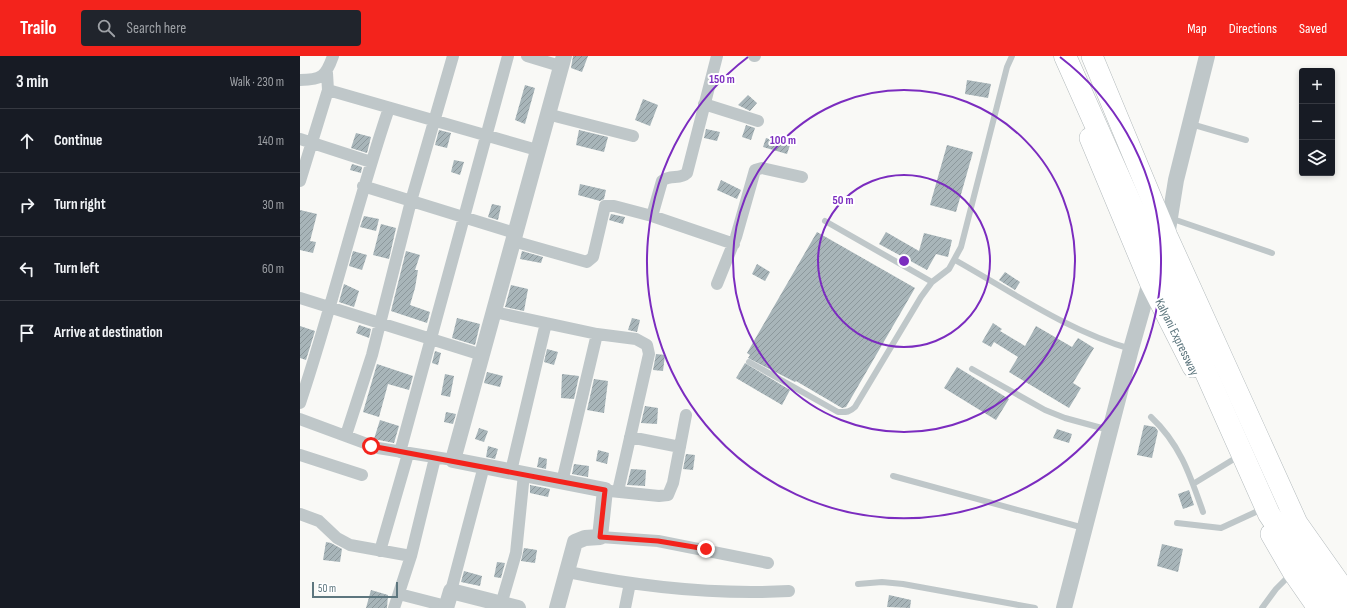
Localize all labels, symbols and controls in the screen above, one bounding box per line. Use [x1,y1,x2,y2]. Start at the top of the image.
search box [81,10,361,46]
text: Trailo [20,17,57,40]
icon: search [95,17,117,39]
text: Search here [127,19,186,38]
text: Map [1187,20,1207,37]
text: Directions [1229,20,1277,37]
text: Saved [1299,20,1327,37]
map controls [1299,68,1335,176]
button: + [1299,68,1335,104]
text: 3 min [16,72,49,92]
text: 150 m [709,72,735,87]
text: Walk · 230 m [230,74,284,90]
button: − [1299,104,1335,140]
icon: ahead [16,130,38,152]
text: Continue [54,131,103,150]
text: 140 m [258,133,284,149]
text: 100 m [770,133,796,148]
button: layers [1299,140,1335,176]
text: 50 m [833,193,853,208]
icon: right [16,194,38,216]
text: Turn right [54,195,106,214]
text: 30 m [262,197,284,213]
centre of rings [897,254,911,268]
icon: left [16,258,38,280]
text: Turn left [54,259,99,278]
text: 60 m [262,261,284,277]
street label: Kalyani Expressway [1151,296,1203,378]
icon: arrive [16,322,38,344]
text: Arrive at destination [54,323,163,342]
route start [362,437,380,455]
route end [697,540,715,558]
scale bar [312,580,398,599]
text: 50 m [318,582,336,595]

